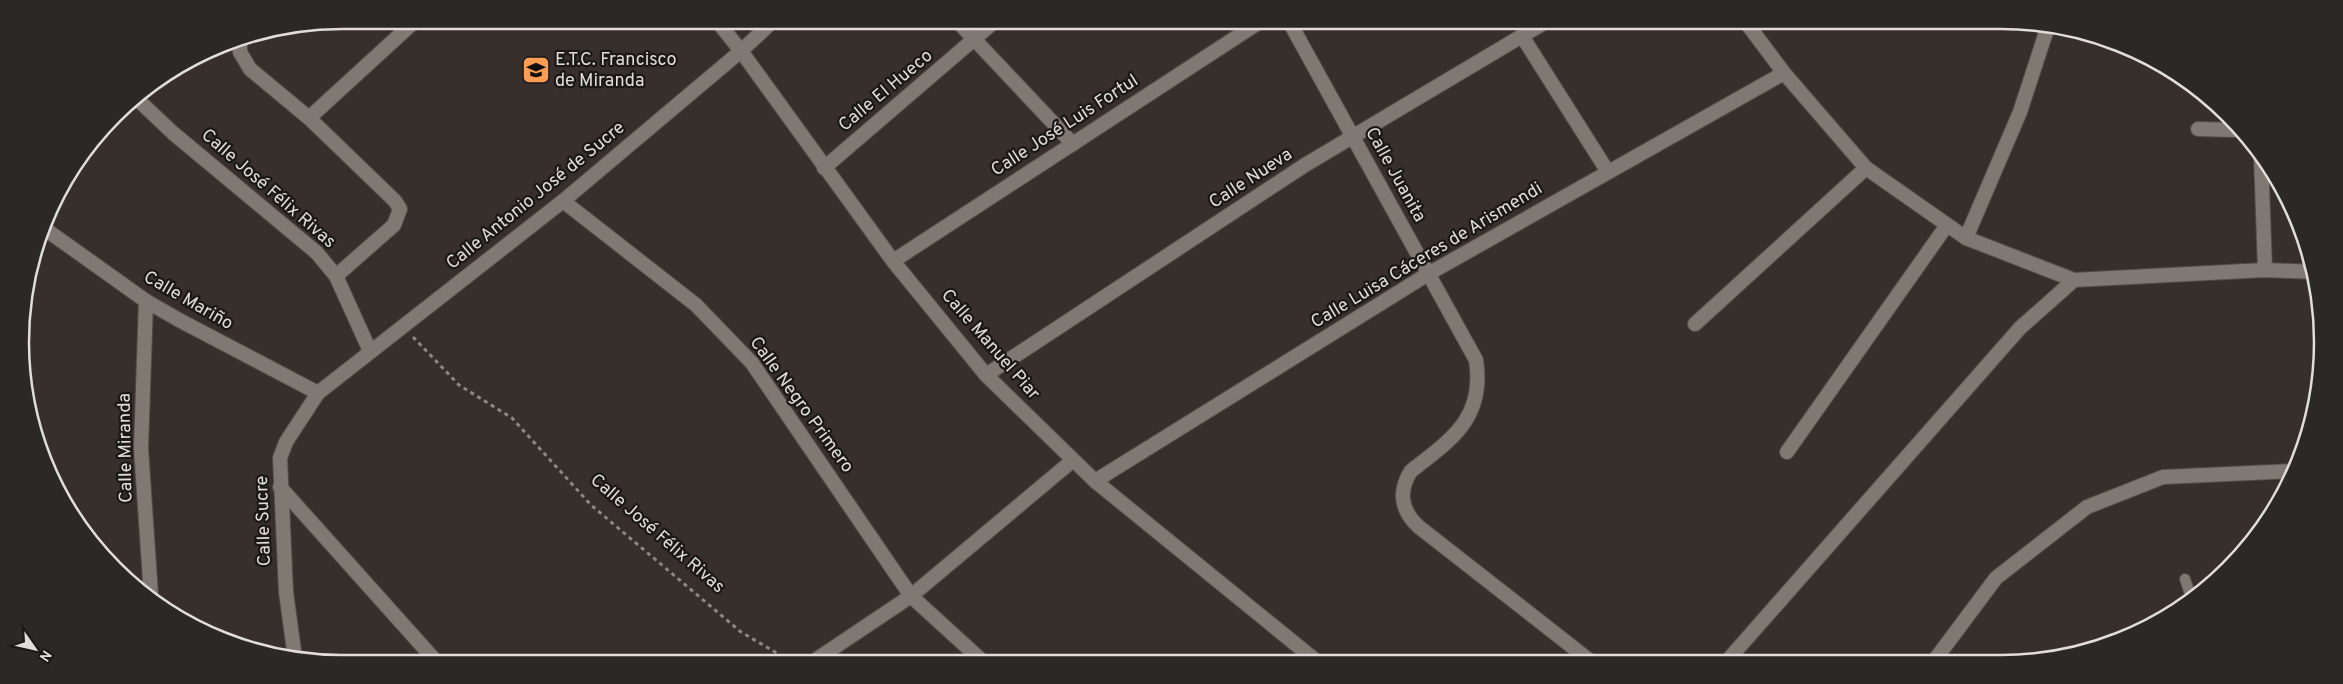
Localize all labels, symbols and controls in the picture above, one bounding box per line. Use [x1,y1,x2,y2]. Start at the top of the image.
street label: Calle El Hueco [834,45,938,137]
place label: E.T.C. Francisco de Miranda [555,49,677,93]
school or university icon: E.T.C. Francisco de Miranda [521,55,551,85]
street label: Calle José Luis Fortul [987,70,1143,182]
street label: Calle Antonio José de Sucre [442,117,630,275]
street label: Calle Juanita [1359,123,1431,227]
street label: Calle José Félix Rivas [196,124,340,254]
street label: Calle Nueva [1205,144,1297,214]
street label: Calle Luisa Cáceres de Arismendi [1307,178,1547,334]
street label: Calle Mariño [139,266,237,336]
street label: Calle Manuel Piar [936,285,1044,405]
street label: Calle Negro Primero [744,332,858,478]
street label: Calle Miranda [114,393,138,503]
street label: Calle José Félix Rivas [585,469,729,599]
street label: Calle Sucre [251,475,277,567]
north arrow [10,624,60,674]
text: N [35,647,54,664]

